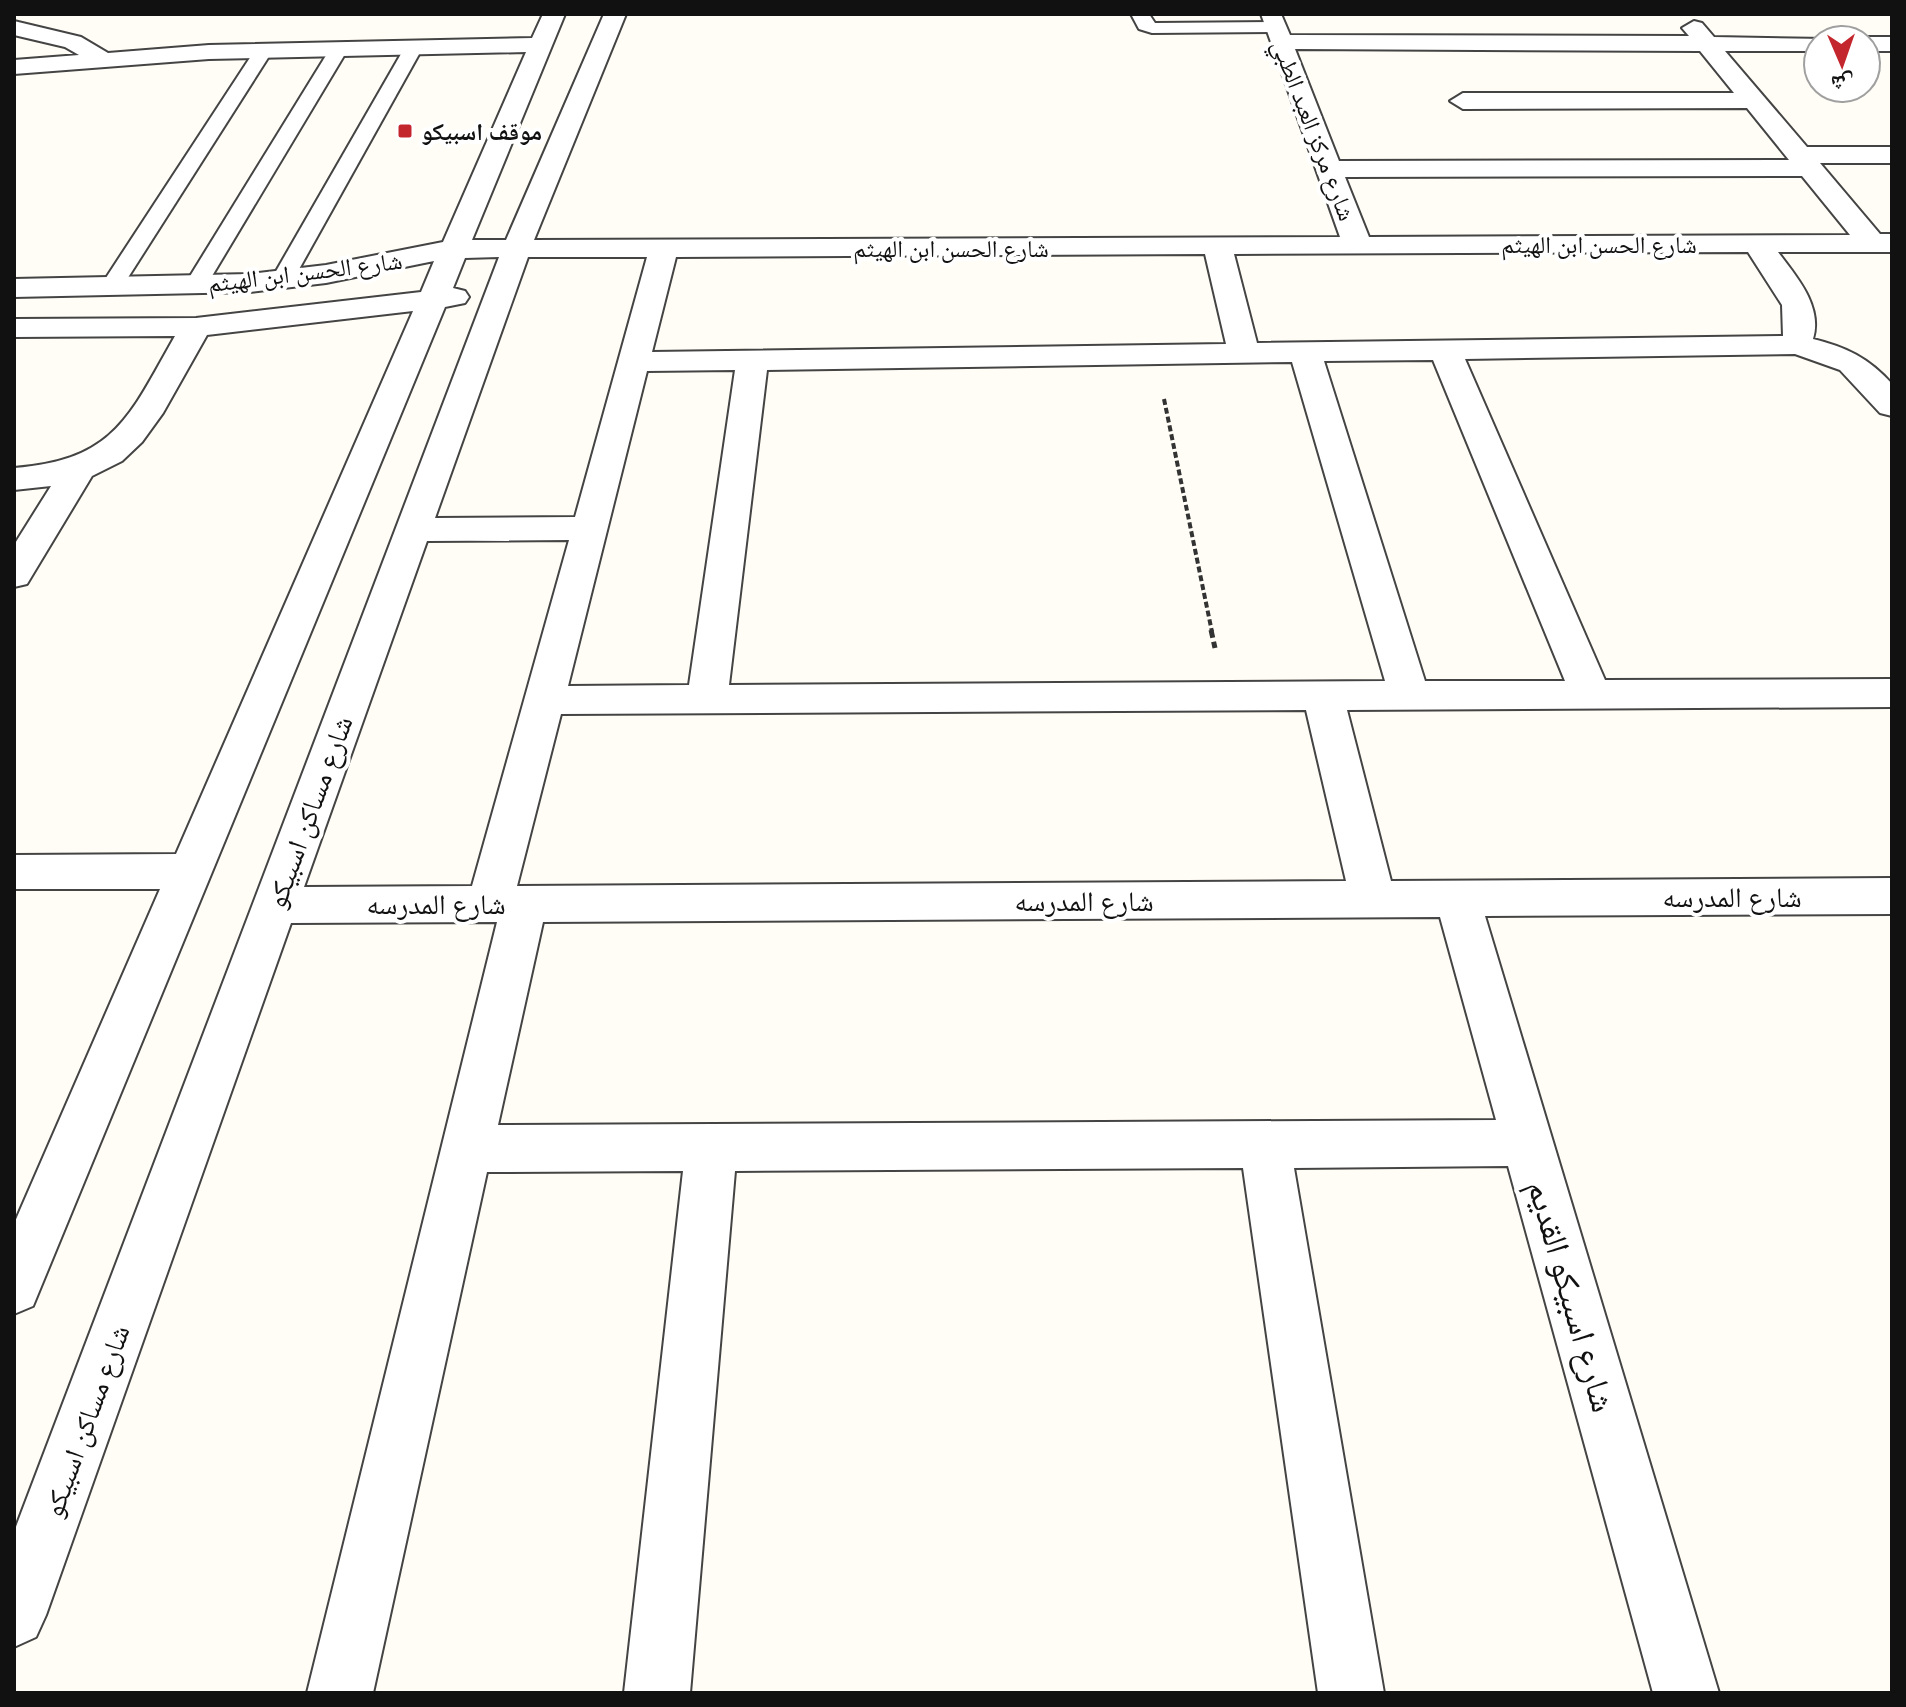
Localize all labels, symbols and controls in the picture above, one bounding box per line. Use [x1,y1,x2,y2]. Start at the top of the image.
north arrow [1802,24,1882,104]
street label: شارع مركز العبد الطبي [1261,35,1363,226]
text: ش [1831,70,1855,98]
place label: موقف اسبيكو [421,116,542,147]
marker: موقف اسبيكو [396,122,414,140]
street label: شارع الحسن ابن الهيثم [1501,229,1697,261]
street label: شارع الحسن ابن الهيثم [853,233,1049,265]
street label: شارع الحسن ابن الهيثم [206,245,404,300]
street label: شارع مساكن اسبيكو [258,711,360,913]
street label: شارع المدرسه [1662,879,1802,915]
street label: شارع المدرسه [1014,883,1154,919]
street label: شارع المدرسه [366,886,506,922]
street label: شارع اسبيكو القديم [1517,1175,1625,1417]
street label: شارع مساكن اسبيكو [35,1320,137,1522]

